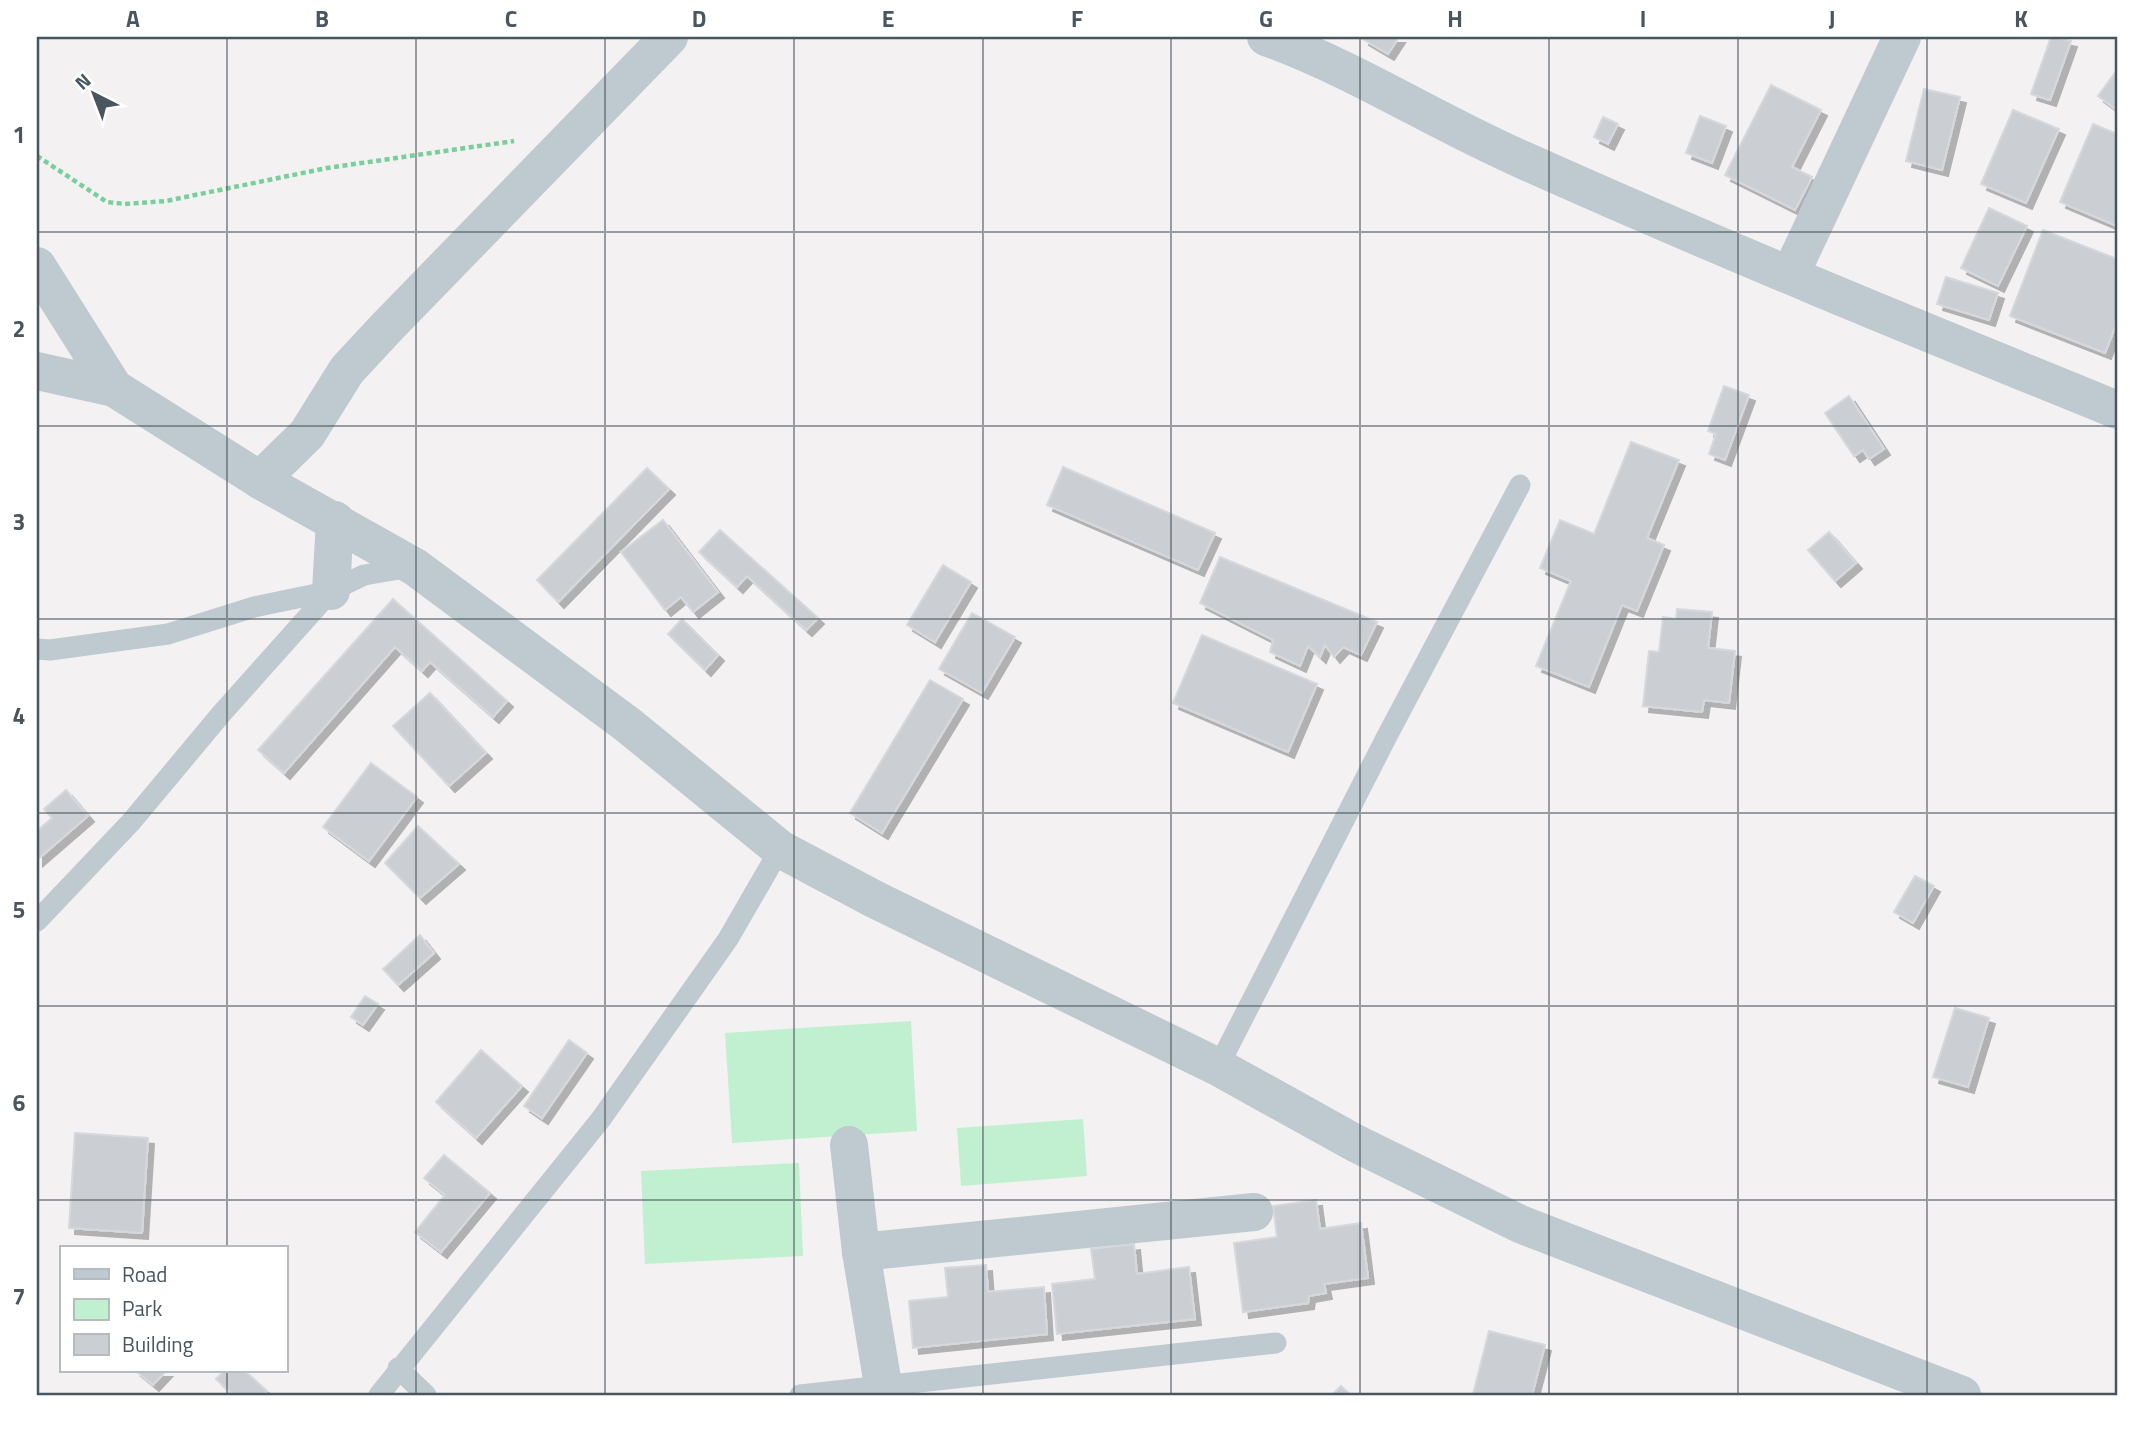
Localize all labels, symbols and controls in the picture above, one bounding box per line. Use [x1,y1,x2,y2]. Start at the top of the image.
text: A [126,1,140,36]
text: B [315,1,329,36]
text: C [505,1,517,36]
text: D [692,1,706,36]
text: E [882,1,894,36]
text: F [1071,1,1083,36]
text: G [1259,1,1273,36]
text: H [1447,1,1463,36]
text: I [1640,1,1646,36]
text: J [1829,1,1835,36]
text: K [2014,1,2028,36]
north arrow [60,60,130,130]
text: N [68,66,97,96]
text: 1 [13,117,25,152]
text: 2 [13,311,25,346]
text: 3 [13,504,25,539]
text: 4 [13,698,25,733]
text: 5 [13,892,25,927]
text: 6 [13,1085,26,1120]
legend [60,1246,287,1372]
text: Road [122,1258,167,1290]
text: 7 [13,1279,25,1314]
text: Park [122,1292,162,1324]
text: Building [122,1328,194,1360]

